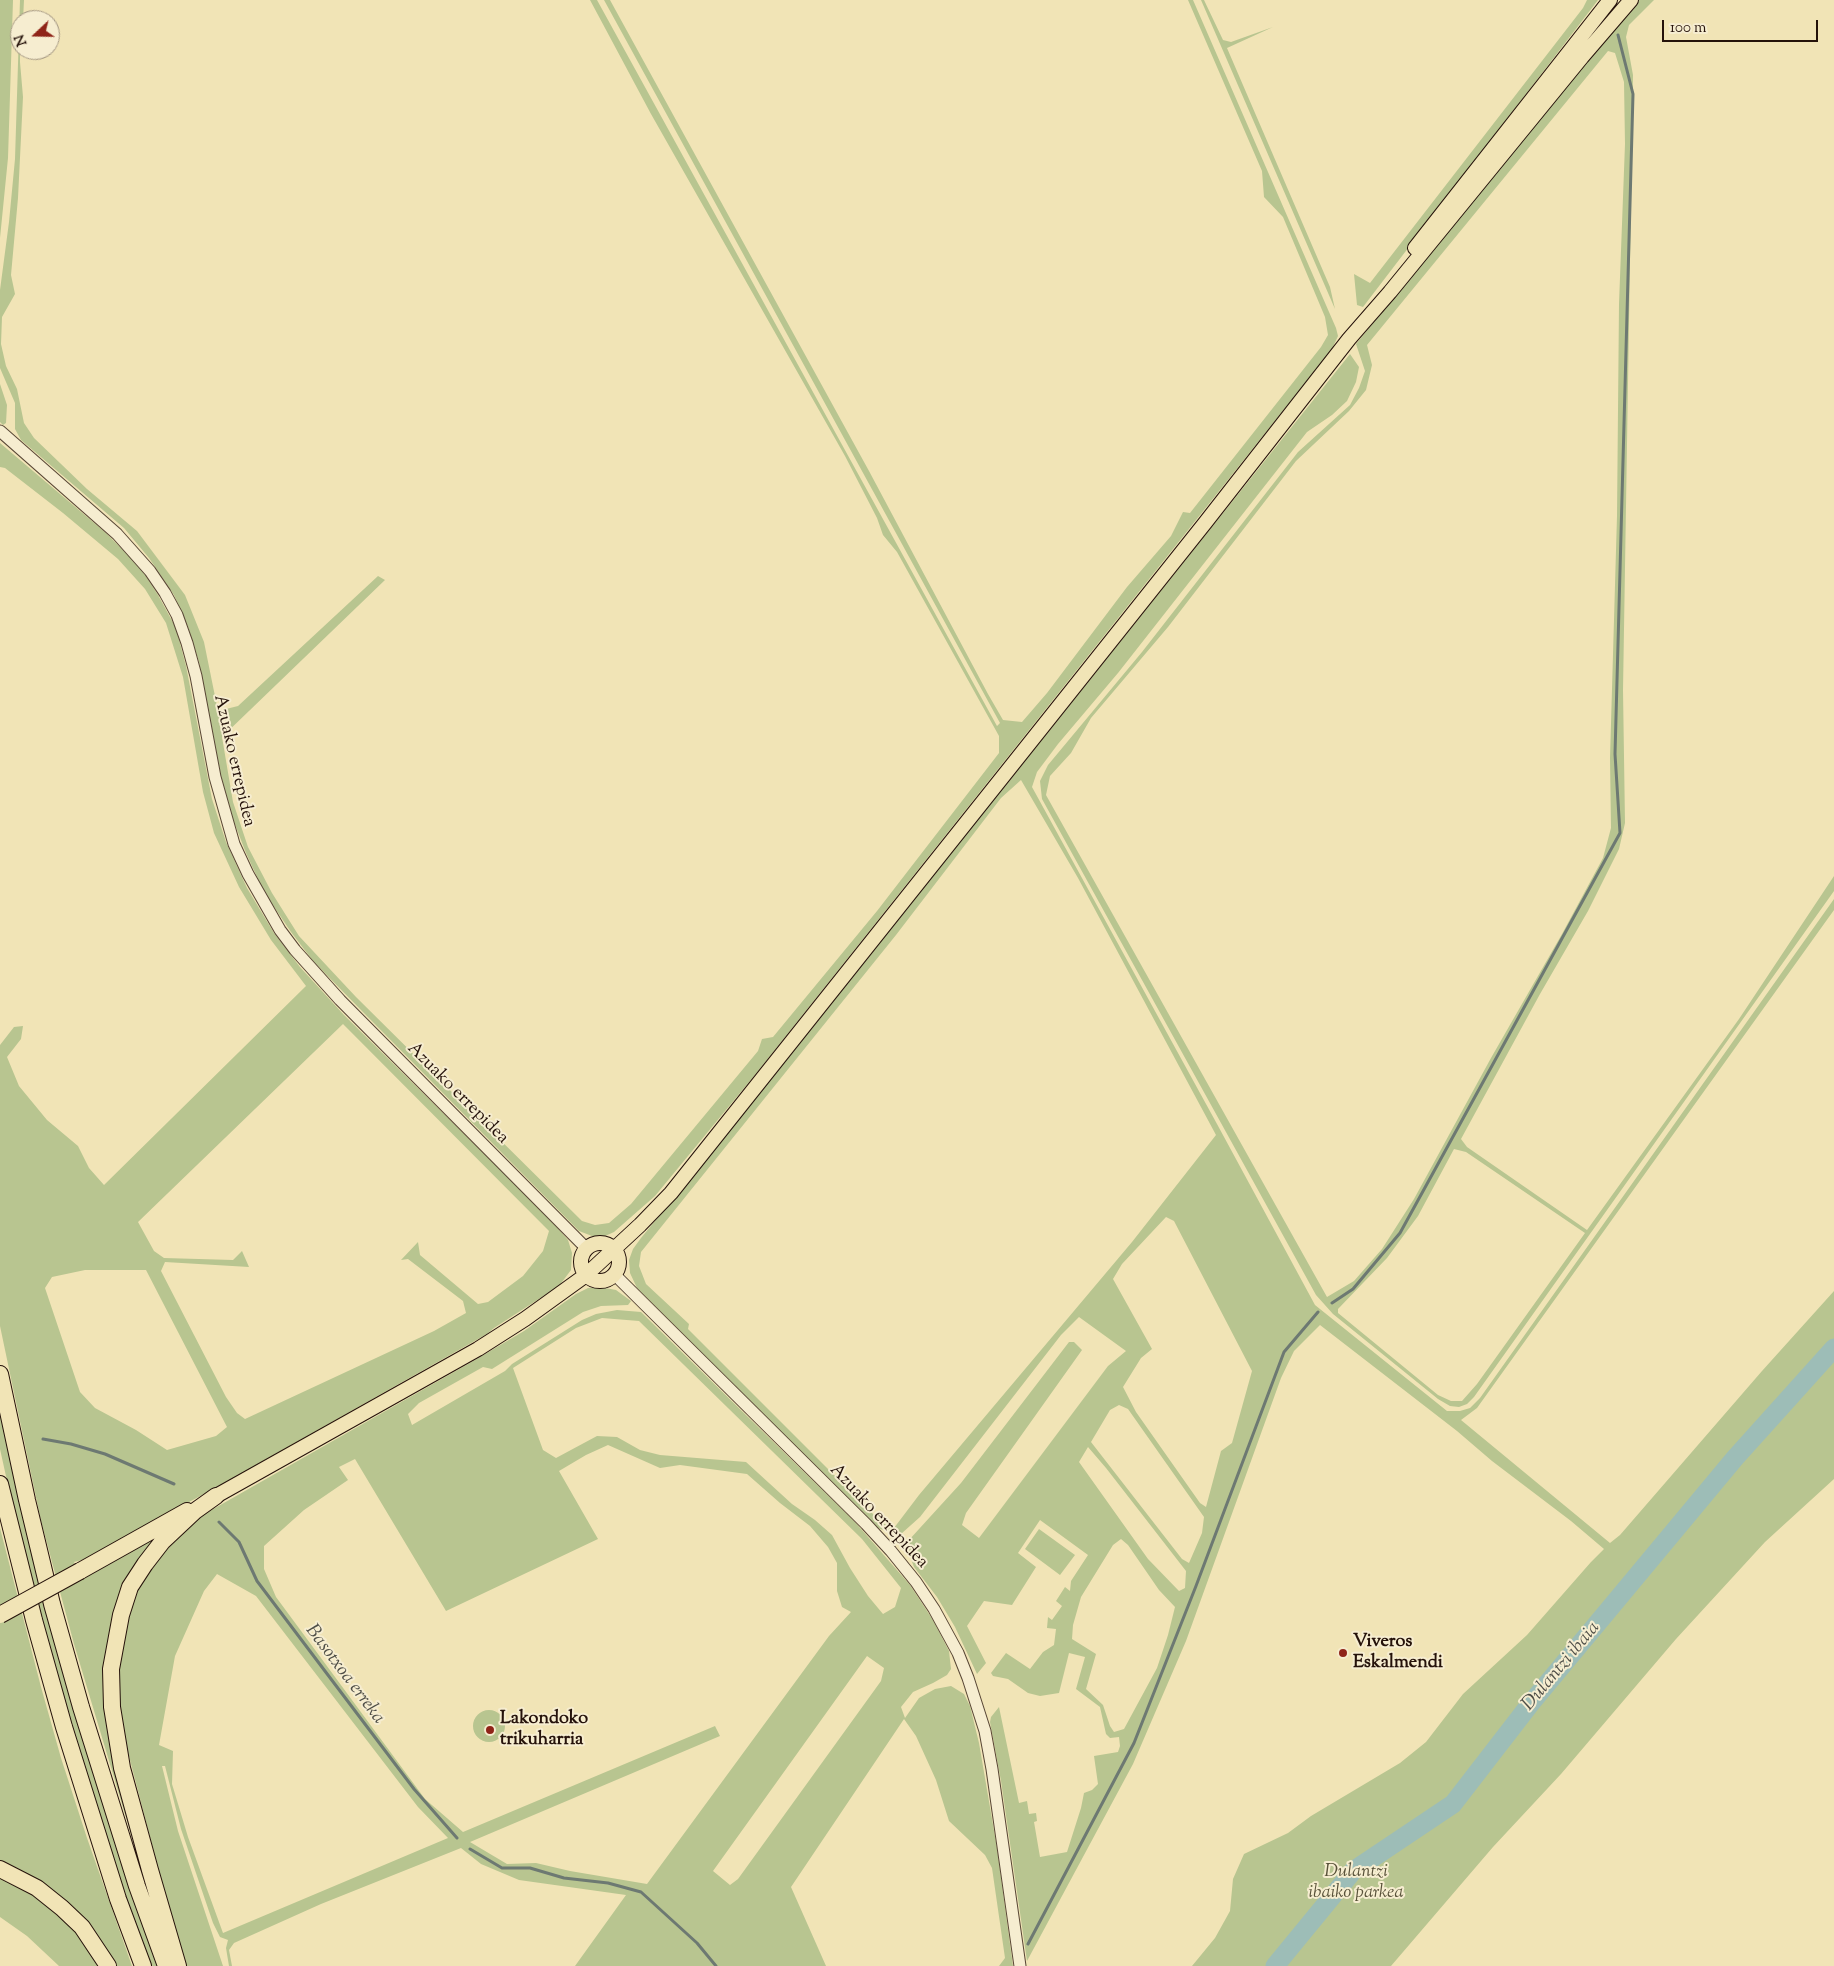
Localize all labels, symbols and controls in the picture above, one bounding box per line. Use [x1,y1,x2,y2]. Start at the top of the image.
north arrow [10,10,60,60]
scale bar [1664,10,1820,42]
text: 100 m [1670,18,1706,39]
text: N [11,31,33,49]
street label: Azuako errepidea [207,693,259,829]
street label: Azuako errepidea [402,1039,512,1149]
street label: Azuako errepidea [824,1460,932,1574]
water label: Dulantzi ibaia [1518,1618,1606,1716]
water label: Basotxoa erreka [299,1621,389,1729]
place label: Viveros Eskalmendi [1353,1632,1443,1675]
marker: Viveros Eskalmendi [1337,1647,1349,1659]
place label: Lakondoko trikuharria [500,1709,588,1752]
marker: Lakondoko trikuharria [484,1724,496,1736]
park label: Dulantzi ibaiko parkea [1308,1862,1404,1905]

